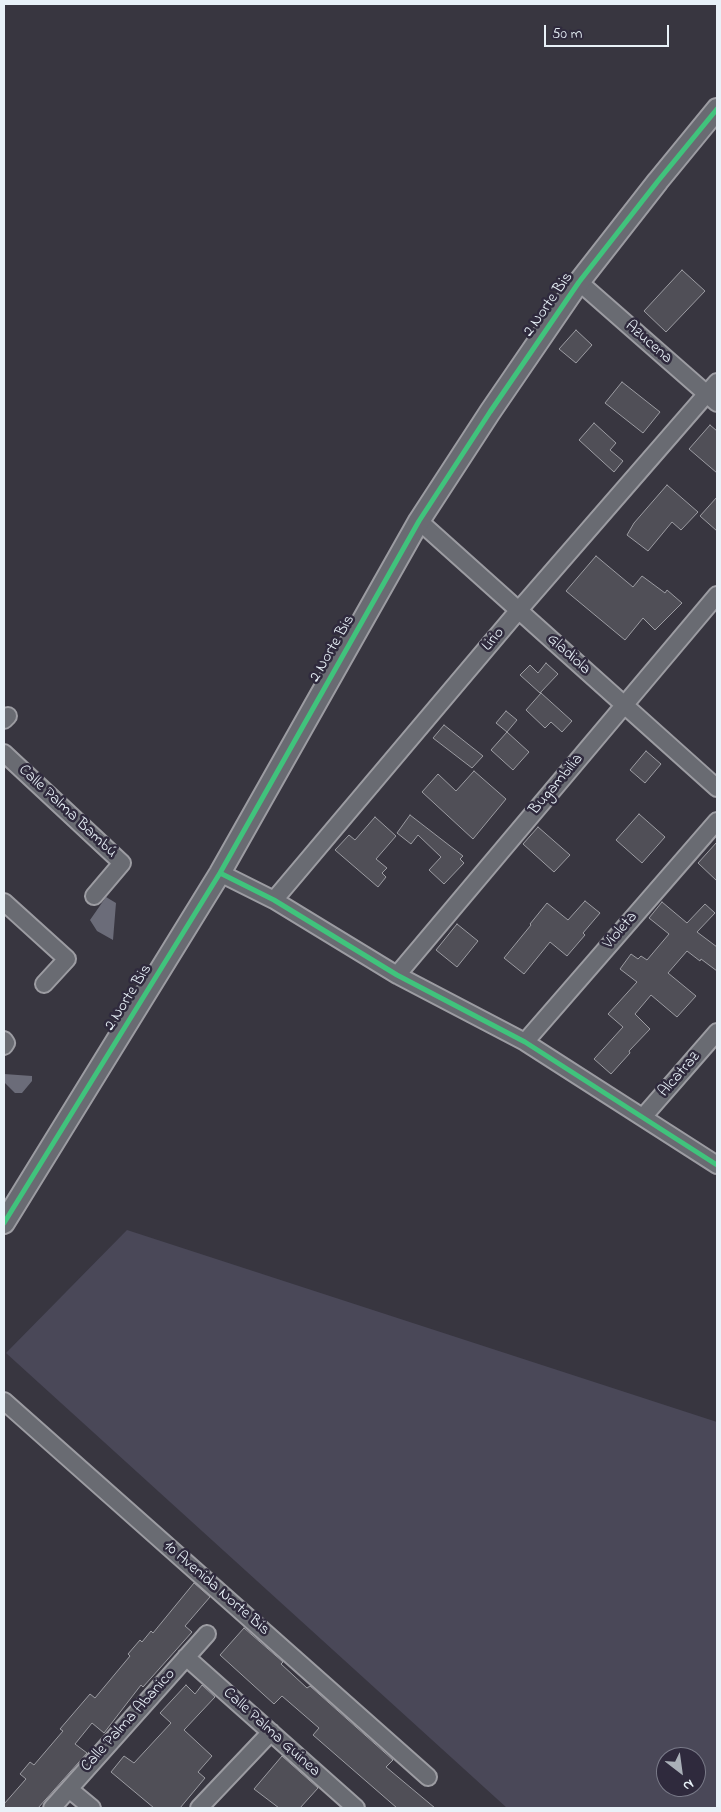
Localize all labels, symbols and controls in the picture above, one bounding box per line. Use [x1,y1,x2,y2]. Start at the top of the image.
scale bar [546,15,671,47]
text: 50 m [552,23,582,45]
street label: 2 Norte Bis [520,269,578,341]
street label: Azucena [620,317,676,369]
street label: 2 Norte Bis [306,612,360,686]
street label: Lirio [479,624,509,656]
street label: Gladiola [542,630,594,680]
street label: Bugambilia [526,751,588,819]
street label: Calle Palma Bambú [14,761,120,863]
street label: Violeta [600,909,642,953]
street label: 2 Norte Bis [101,961,157,1035]
street label: Alcatraz [655,1048,705,1102]
street label: 10 Avenida Norte Bis [159,1538,273,1640]
street label: Calle Palma Abanico [78,1666,180,1776]
street label: Calle Palma Guinea [218,1684,324,1782]
north arrow [656,1747,706,1797]
text: N [679,1773,698,1796]

